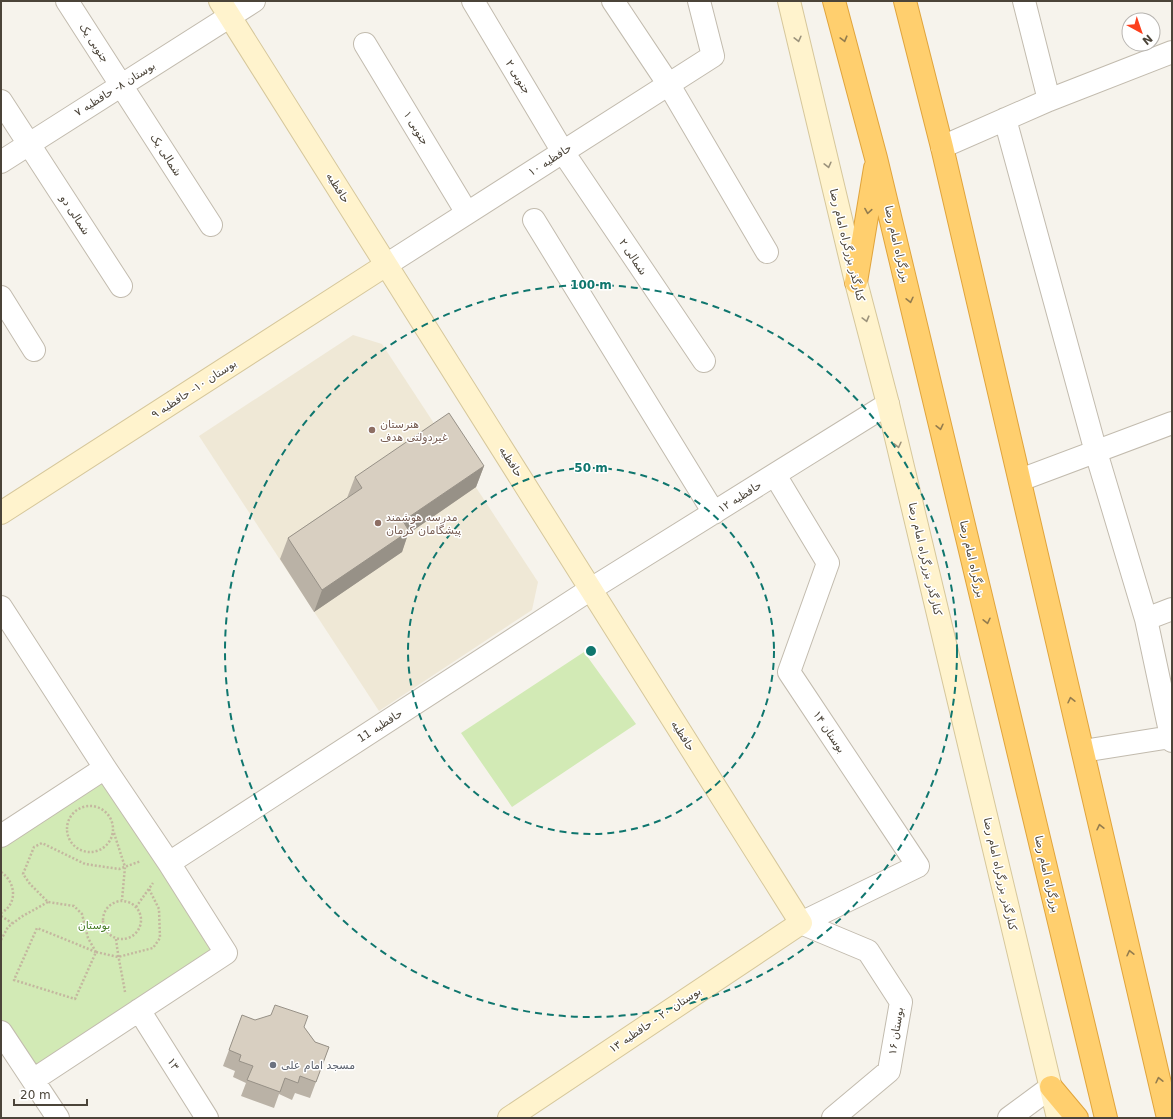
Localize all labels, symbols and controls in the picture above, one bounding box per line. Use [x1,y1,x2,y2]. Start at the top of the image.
north arrow [1121,12,1161,52]
street label: جنوبی یک [76,21,112,65]
text: N [1139,31,1155,47]
one-way arrow [840,35,848,42]
one-way arrow [793,36,801,42]
street label: ۲ جنوبی [503,58,533,96]
street label: بوستان ۸- حافظیه ۷ [72,59,158,119]
street label: ۱ جنوبی [401,109,431,147]
street label: شمالی یک [148,131,184,179]
street label: حافظیه ۱۰ [526,141,574,179]
one-way arrow [824,162,832,169]
street label: حافظیه [324,170,352,206]
street label: کنارگذر بزرگراه امام رضا [827,187,867,303]
street label: شمالی دو [57,192,93,237]
street label: بزرگراه امام رضا [882,204,912,284]
one-way arrow [864,208,873,214]
street label: ۲ شمالی [616,236,650,278]
text: 100 m [570,278,612,292]
one-way arrow [906,297,914,304]
one-way arrow [861,315,870,322]
street label: بوستان ۱۰- حافظیه ۹ [149,357,239,421]
place label: هنرستان غیردولتی هدف [380,418,448,444]
one-way arrow [936,424,944,430]
marker: هنرستان غیردولتی هدف [367,425,377,435]
one-way arrow [893,442,901,448]
street label: حافظیه [497,444,525,480]
text: 50 m [574,461,608,475]
street label: حافظیه ۱۲ [716,479,764,515]
street label: کنارگذر بزرگراه امام رضا [906,501,945,618]
place label: مدرسه هوشمند پیشگامان کرمان [386,511,461,537]
marker: مدرسه هوشمند پیشگامان کرمان [373,518,383,528]
street label: بزرگراه امام رضا [957,519,987,599]
one-way arrow [982,618,991,625]
centre of rings [584,644,598,658]
one-way arrow [1067,697,1076,704]
street label: حافظیه 11 [355,707,405,745]
street label: بوستان ۱۴ [810,708,848,756]
street label: حافظیه [669,718,697,754]
street label: کنارگذر بزرگراه امام رضا [981,816,1020,933]
one-way arrow [1097,824,1105,830]
street label: بزرگراه امام رضا [1032,834,1062,914]
park label: بوستان [78,919,110,932]
one-way arrow [1126,950,1134,957]
street label: بوستان ۲۰ - حافظیه ۱۳ [607,984,703,1056]
street label: بوستان ۱۶ [886,1006,906,1056]
street label: ۱۳ [164,1056,182,1073]
place label: مسجد امام علی [281,1059,355,1072]
marker: مسجد امام علی [268,1060,278,1070]
one-way arrow [1156,1077,1164,1083]
scale bar [14,1081,87,1107]
text: 20 m [20,1088,51,1102]

